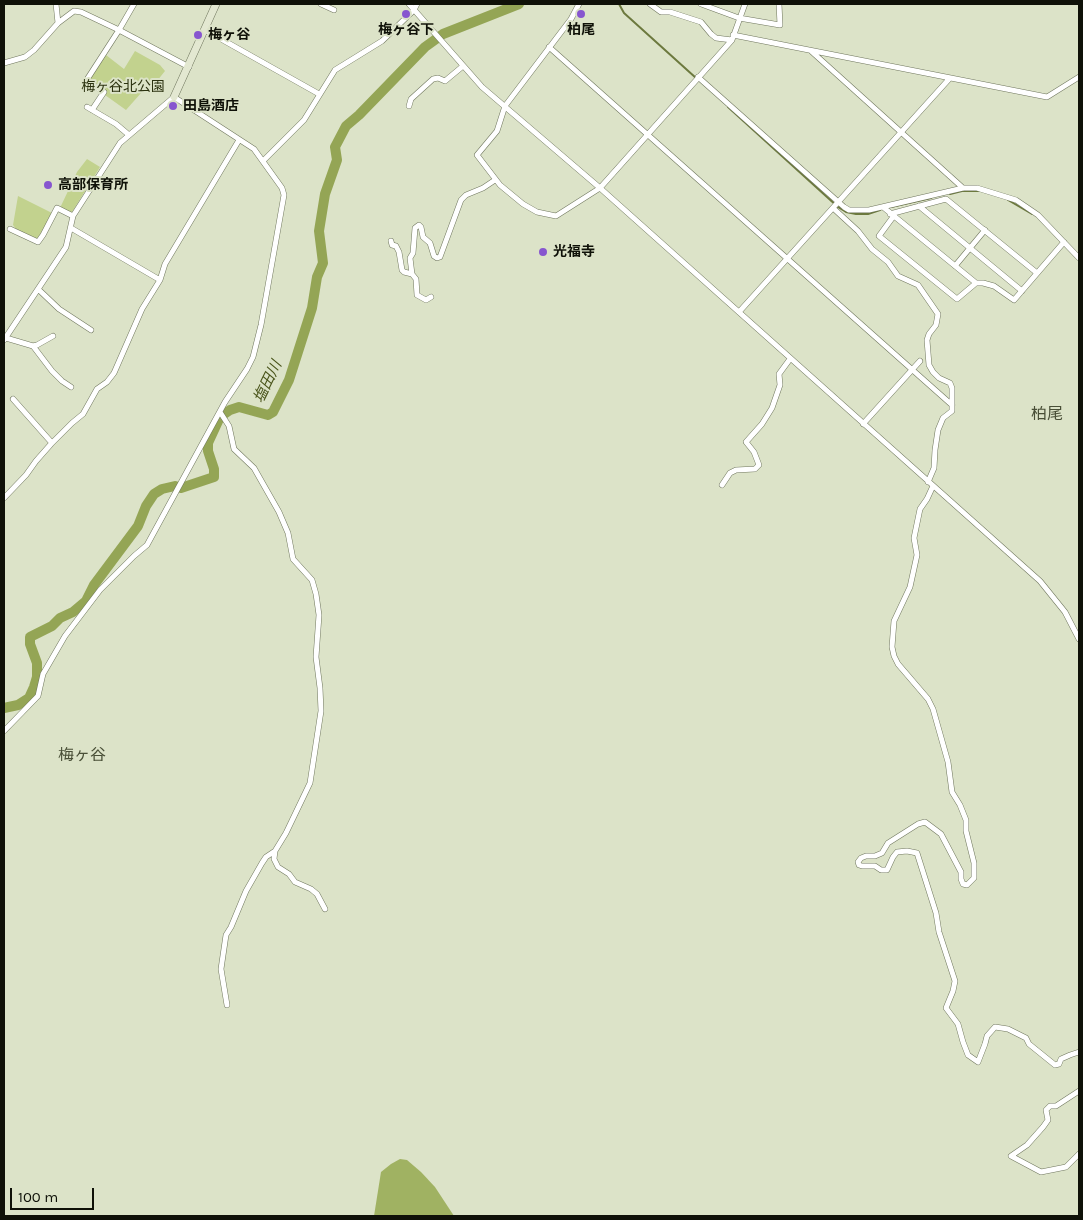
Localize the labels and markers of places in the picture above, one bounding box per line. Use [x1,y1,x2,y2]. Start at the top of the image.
marker: 梅ヶ谷下 [400,8,412,20]
marker: 柏尾 [575,8,587,20]
place label: 梅ヶ谷下 [378,22,434,38]
place label: 柏尾 [567,22,595,38]
place label: 梅ヶ谷 [208,27,250,43]
marker: 梅ヶ谷 [192,29,204,41]
place label: 田島酒店 [183,98,239,114]
marker: 田島酒店 [167,100,179,112]
place label: 高部保育所 [58,177,128,193]
marker: 高部保育所 [42,179,54,191]
place label: 光福寺 [553,244,595,260]
marker: 光福寺 [537,246,549,258]

